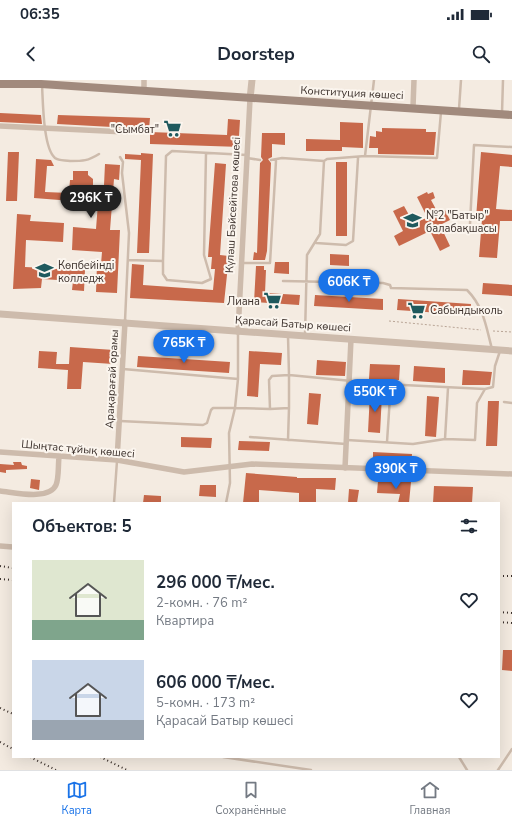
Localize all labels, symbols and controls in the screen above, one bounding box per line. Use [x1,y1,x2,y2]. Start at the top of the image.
text: 06:35 [20,4,60,24]
text: Doorstep [217,42,295,66]
icon: back [20,43,42,65]
icon: search [470,43,492,65]
street label: Конституция көшесі [300,83,404,103]
supermarket icon: "Сымбат" [162,119,182,139]
place label: "Сымбат" [111,122,159,137]
street label: Күләш Бәйсейітова көшесі [222,136,244,274]
pin: 296K ₸ [58,185,124,219]
text: 296K ₸ [69,189,113,207]
place label: №2 "Батыр" балабақшасы [426,208,497,236]
school or university icon: №2 "Батыр" балабақшасы [403,211,423,231]
place label: Көпбейінді колледж [58,258,115,286]
school or university icon: Көпбейінді колледж [35,261,55,281]
pin: 606K ₸ [316,269,382,303]
text: 606K ₸ [327,273,371,291]
supermarket icon: Лиана [263,291,283,311]
place label: Лиана [227,294,260,309]
supermarket icon: Сабындыколь [407,300,427,320]
place label: Сабындыколь [430,303,503,318]
street label: Қарасай Батыр көшесі [235,312,351,336]
street label: Арақарағай орамы [102,329,122,429]
pin: 765K ₸ [151,330,217,364]
text: 765K ₸ [162,334,206,352]
pin: 550K ₸ [342,379,408,413]
text: 550K ₸ [353,383,397,401]
street label: Шыңтас тұйық көшесі [21,437,135,461]
pin: 390K ₸ [363,456,429,490]
text: 390K ₸ [374,460,418,478]
text: Объектов: 5 [32,515,132,538]
icon: filters [458,515,480,537]
text: 296 000 ₸/мес. [156,571,275,594]
icon: home [64,576,112,624]
icon: heart [458,589,480,611]
text: 2-комн. · 76 m² [156,594,247,612]
text: Квартира [156,612,214,630]
text: 606 000 ₸/мес. [156,671,275,694]
icon: home [64,676,112,724]
icon: heart [458,689,480,711]
text: 5-комн. · 173 m² [156,694,255,712]
text: Қарасай Батыр көшесі [156,712,293,730]
tab: Карта [62,779,92,818]
tab: Сохранённые [215,779,286,818]
tab: Главная [409,779,450,818]

